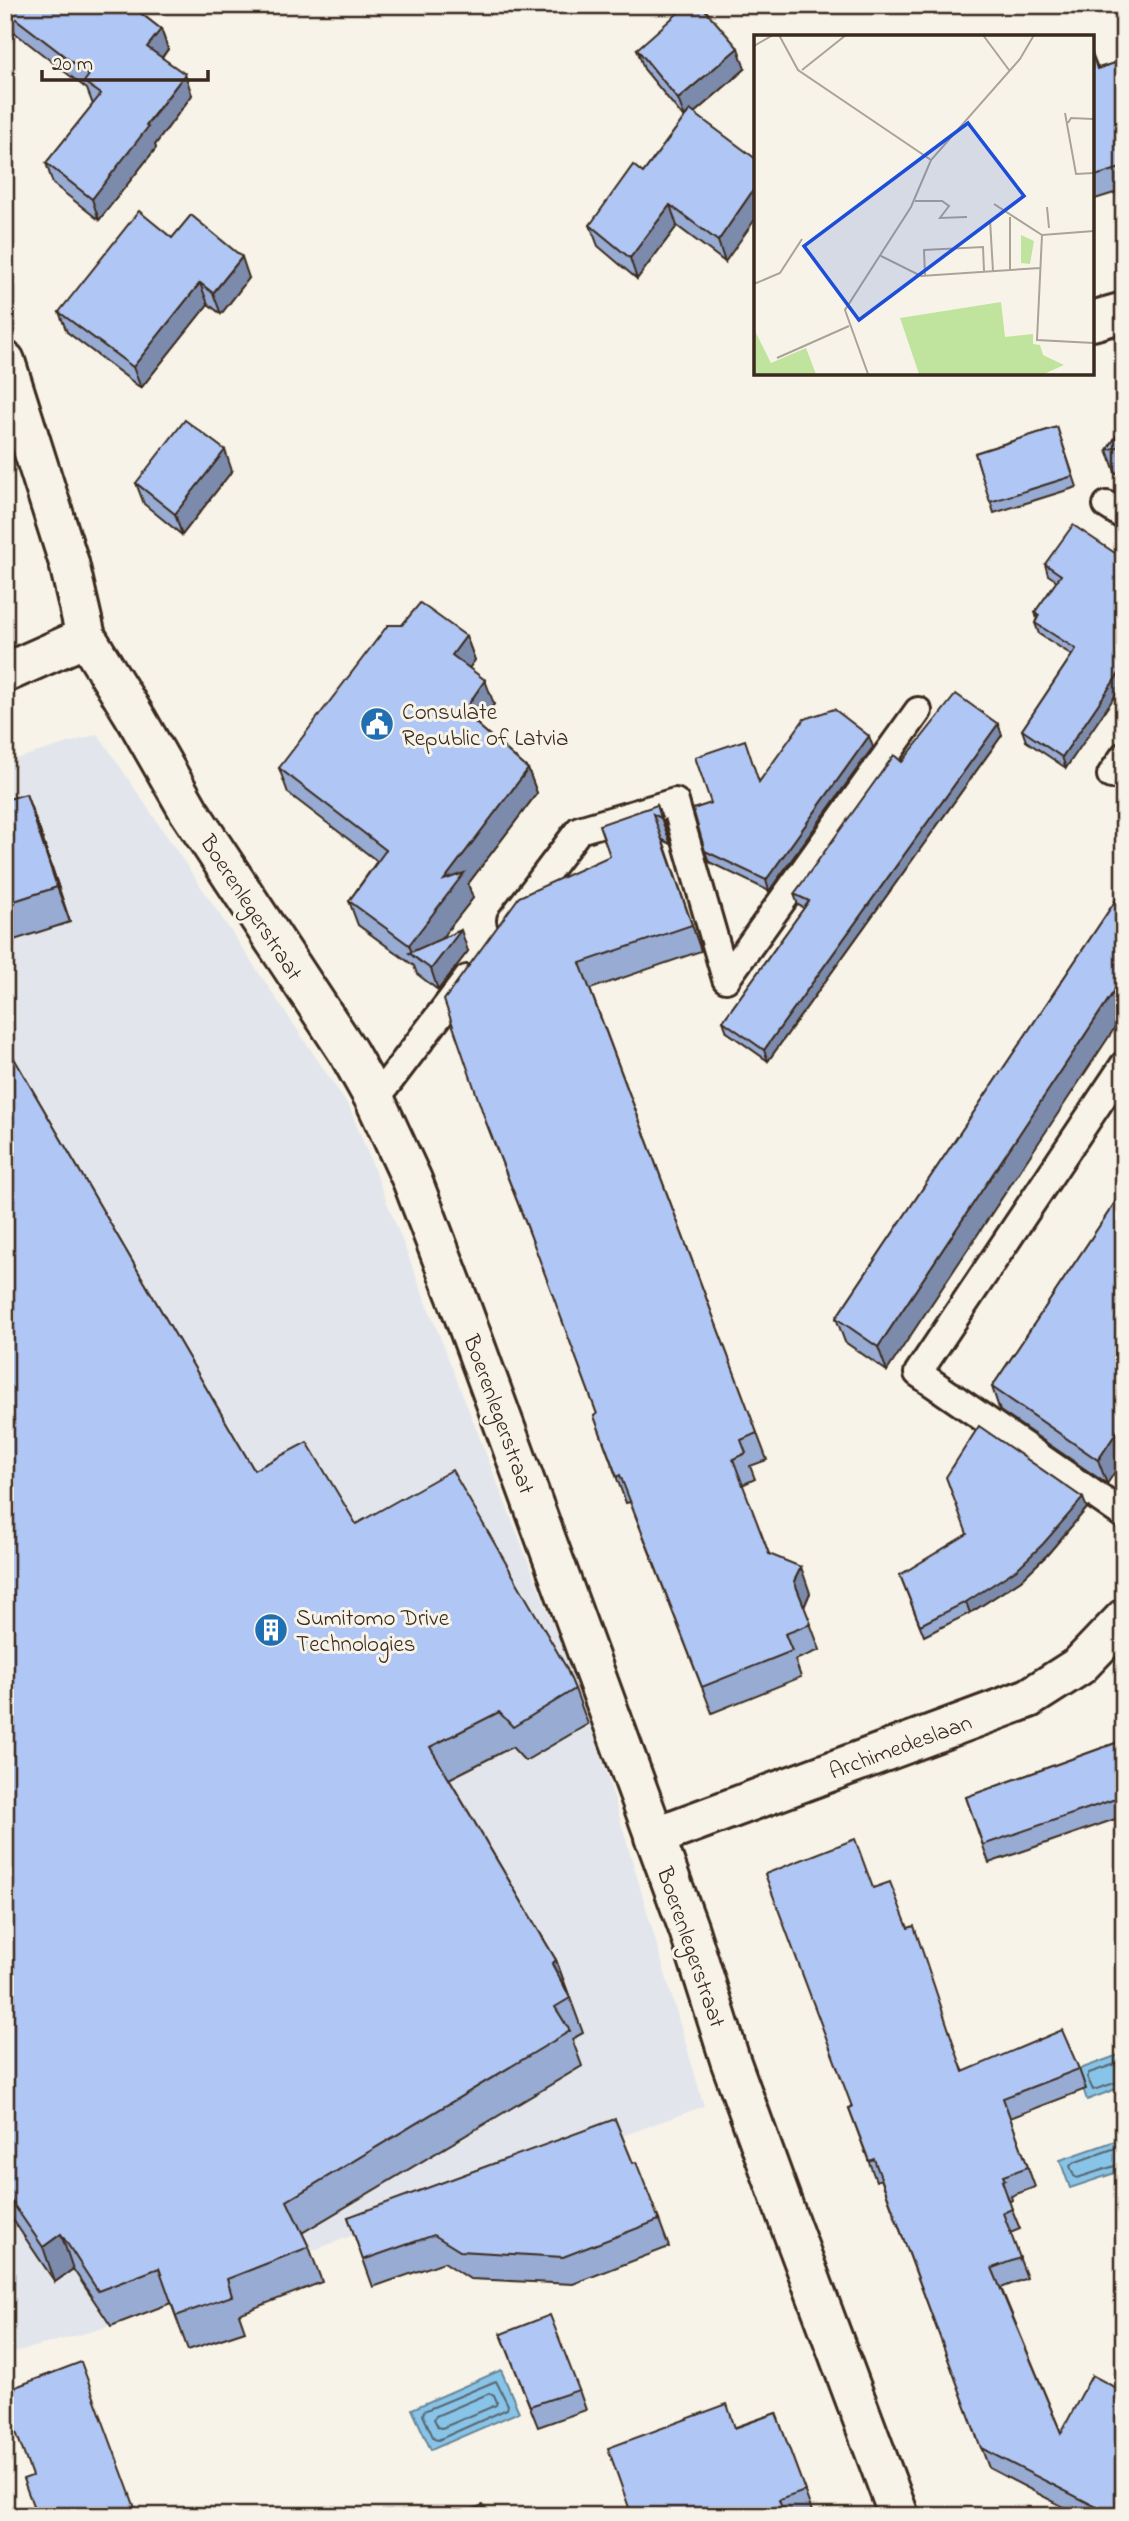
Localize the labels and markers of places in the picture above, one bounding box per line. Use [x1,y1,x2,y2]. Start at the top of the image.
place label: Consulate Republic of Latvia [402,697,569,756]
public building icon: Consulate Republic of Latvia [358,705,396,743]
place label: Sumitomo Drive Technologies [296,1603,450,1663]
building icon: Sumitomo Drive Technologies [252,1611,290,1649]

